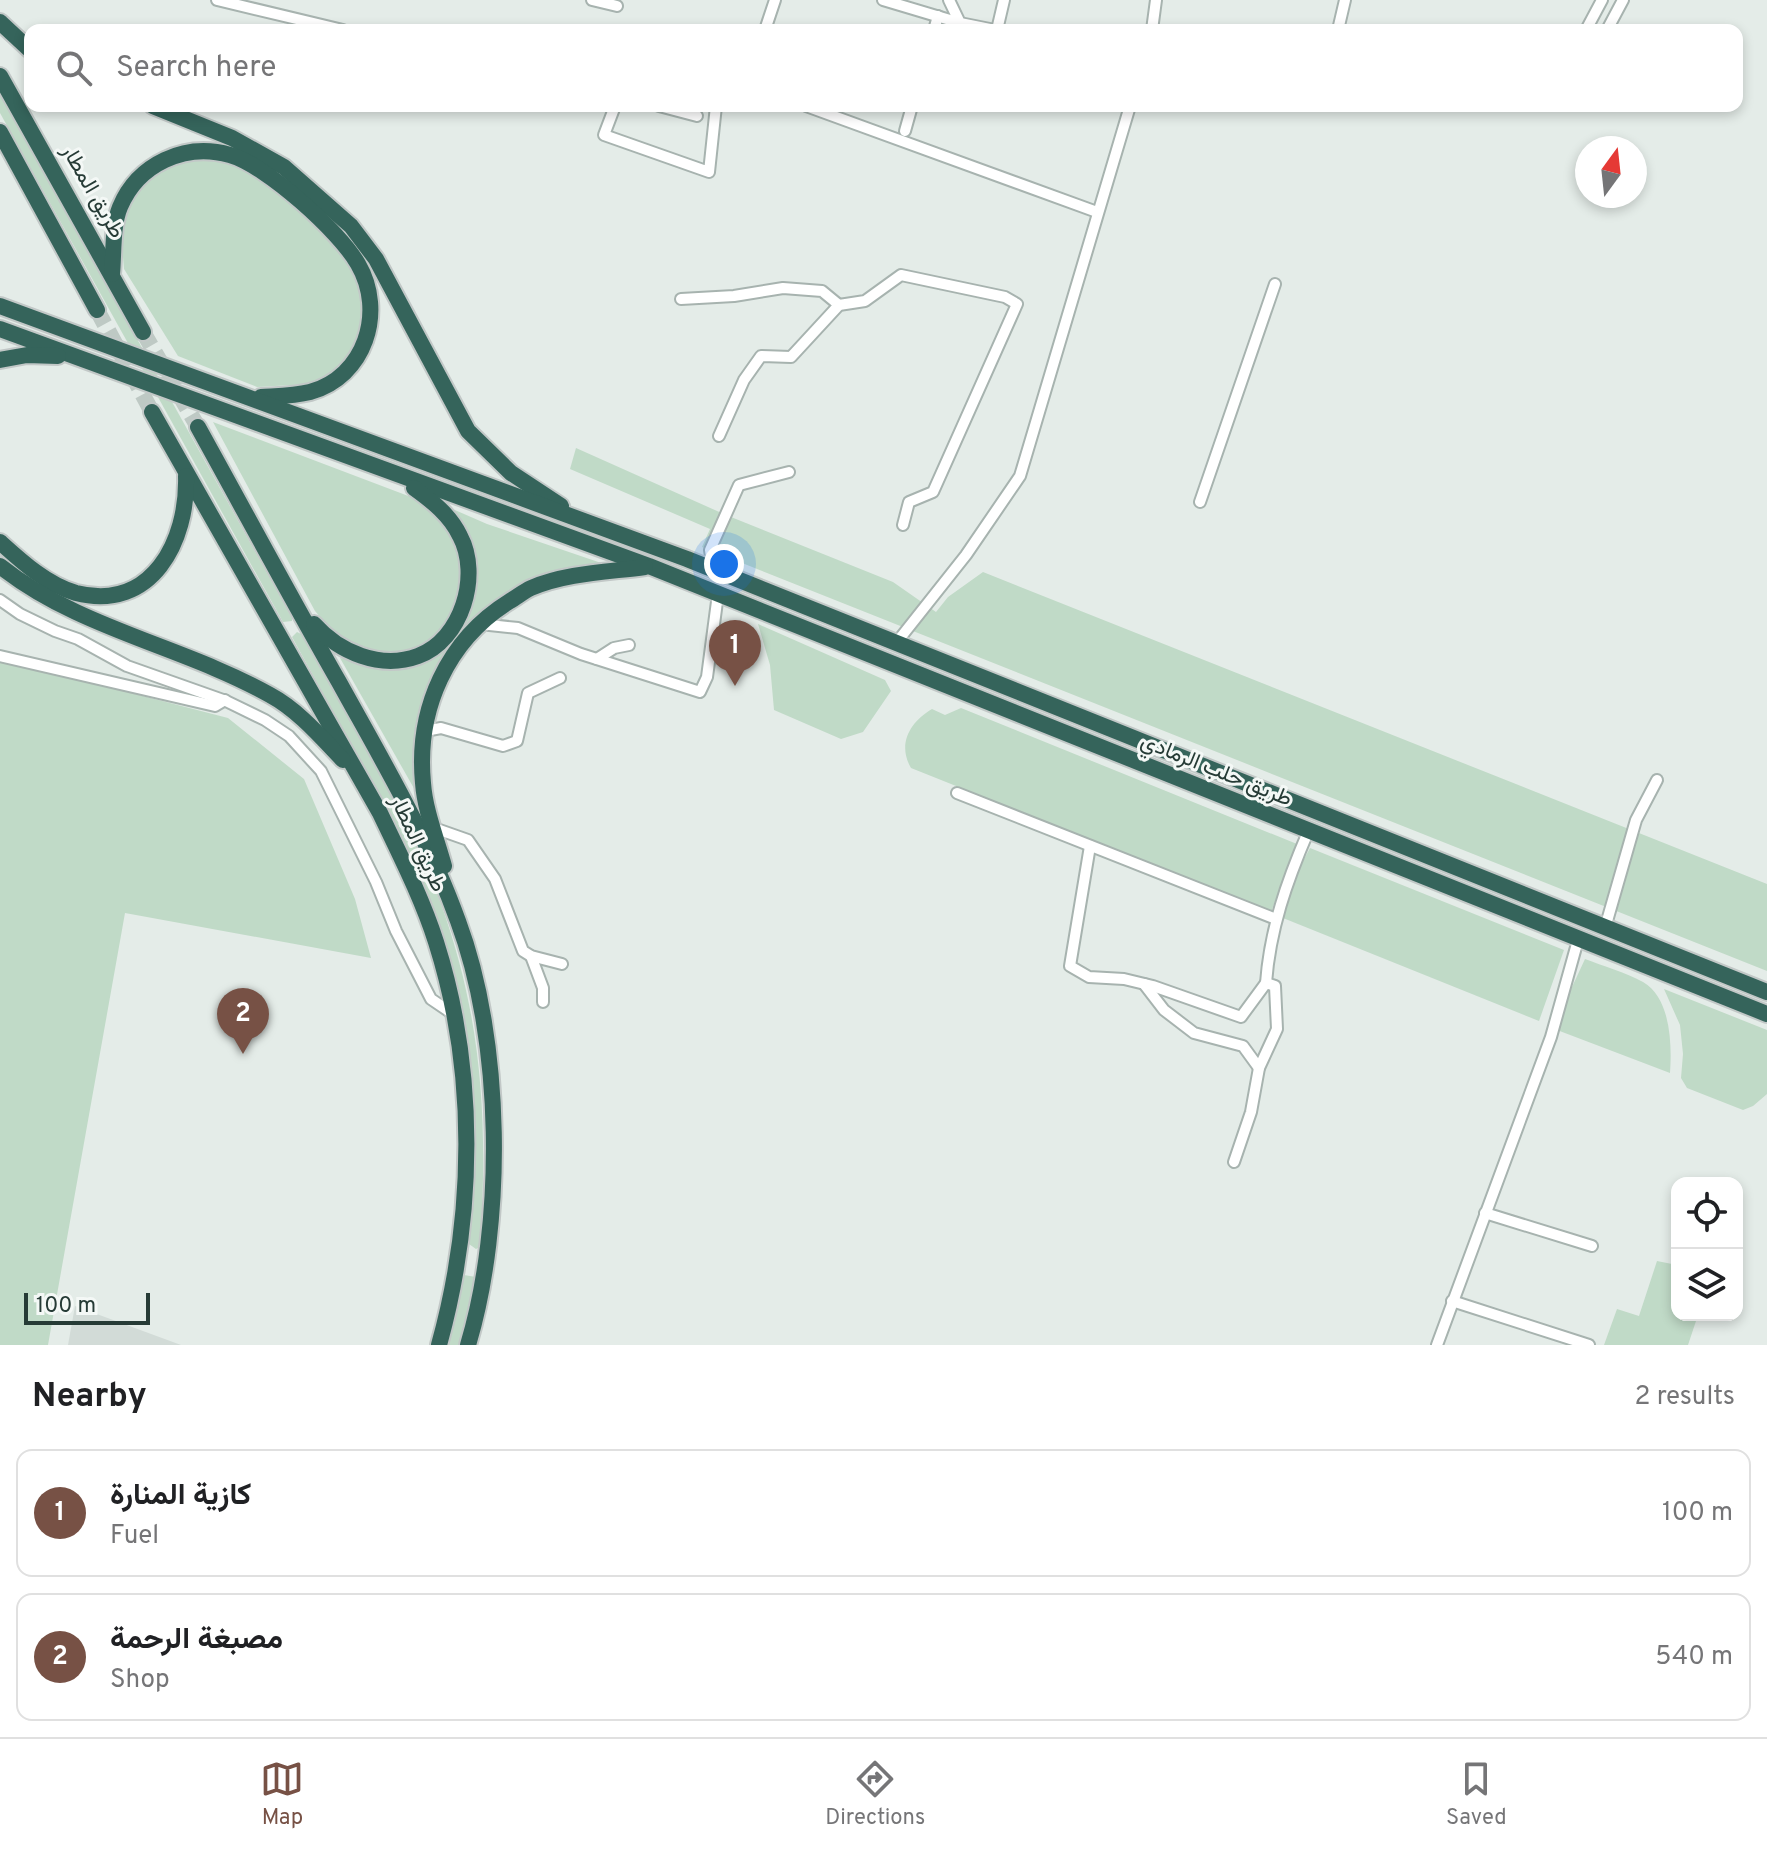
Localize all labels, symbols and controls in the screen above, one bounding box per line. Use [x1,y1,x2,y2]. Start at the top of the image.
search box [24,24,1743,112]
icon: search [52,46,96,90]
text: Search here [116,50,276,87]
north arrow [1575,136,1647,208]
street label: طريق المطار [54,139,130,244]
your location [704,544,744,584]
pin: 1 [709,620,761,686]
street label: طريق حلب الرمادي [1135,728,1296,816]
street label: طريق المطار [382,790,451,897]
pin: 2 [217,988,269,1054]
map controls [1671,1177,1743,1321]
button: locate [1671,1177,1743,1249]
button: layers [1671,1249,1743,1321]
scale bar [24,1289,150,1325]
text: 100 m [36,1293,96,1320]
text: Nearby [32,1376,147,1419]
text: 2 results [1635,1381,1735,1414]
text: كازية المنارة [110,1478,251,1515]
text: 1 [55,1497,65,1530]
text: 100 m [1662,1497,1733,1530]
text: Fuel [110,1520,159,1553]
text: مصبغة الرحمة [110,1622,283,1659]
text: 2 [52,1641,68,1674]
text: 540 m [1655,1641,1733,1674]
text: Shop [110,1664,170,1697]
tab: Map [260,1757,304,1832]
tab: Directions [825,1757,925,1832]
tab: Saved [1446,1757,1507,1832]

